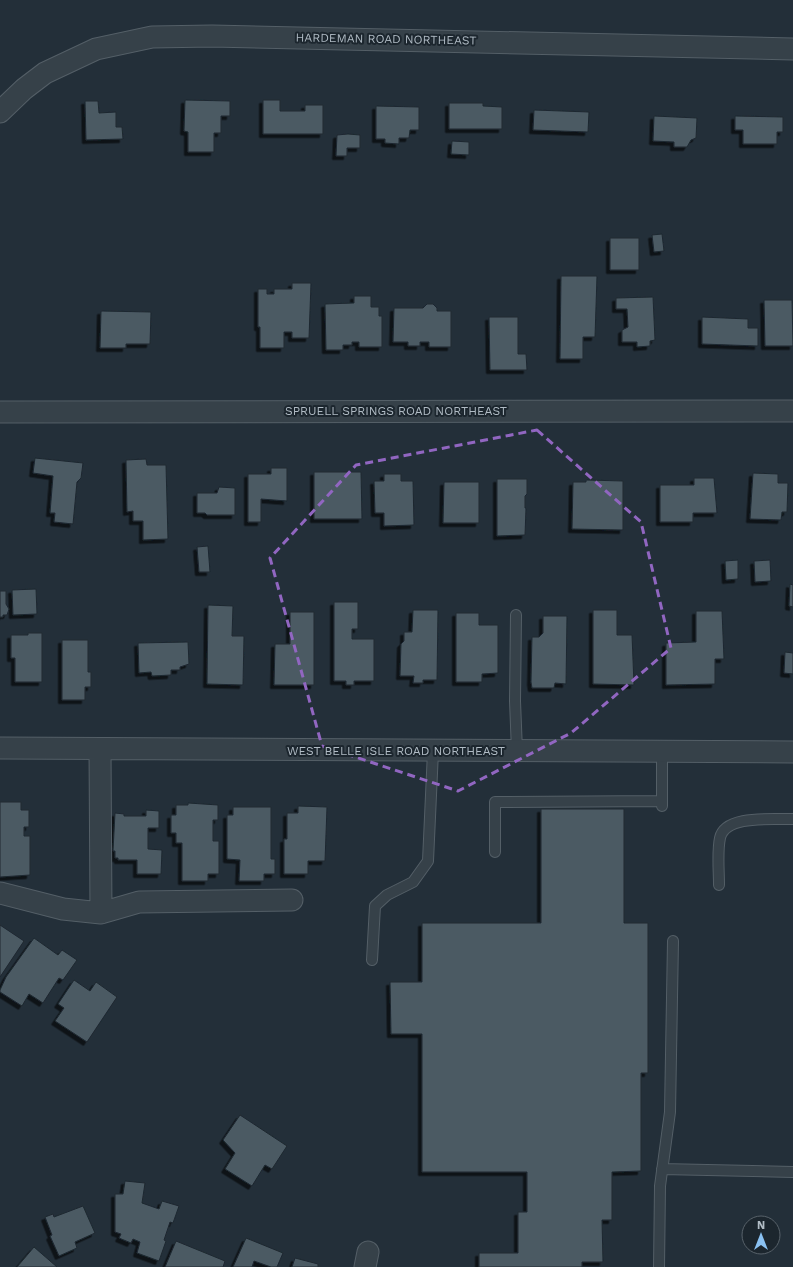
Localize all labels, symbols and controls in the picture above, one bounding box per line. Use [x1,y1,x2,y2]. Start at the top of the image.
street label: HARDEMAN ROAD NORTHEAST [295,30,477,48]
street label: SPRUELL SPRINGS ROAD NORTHEAST [285,404,507,418]
street label: WEST BELLE ISLE ROAD NORTHEAST [287,744,505,758]
north arrow [741,1215,781,1255]
text: N [757,1219,765,1232]

